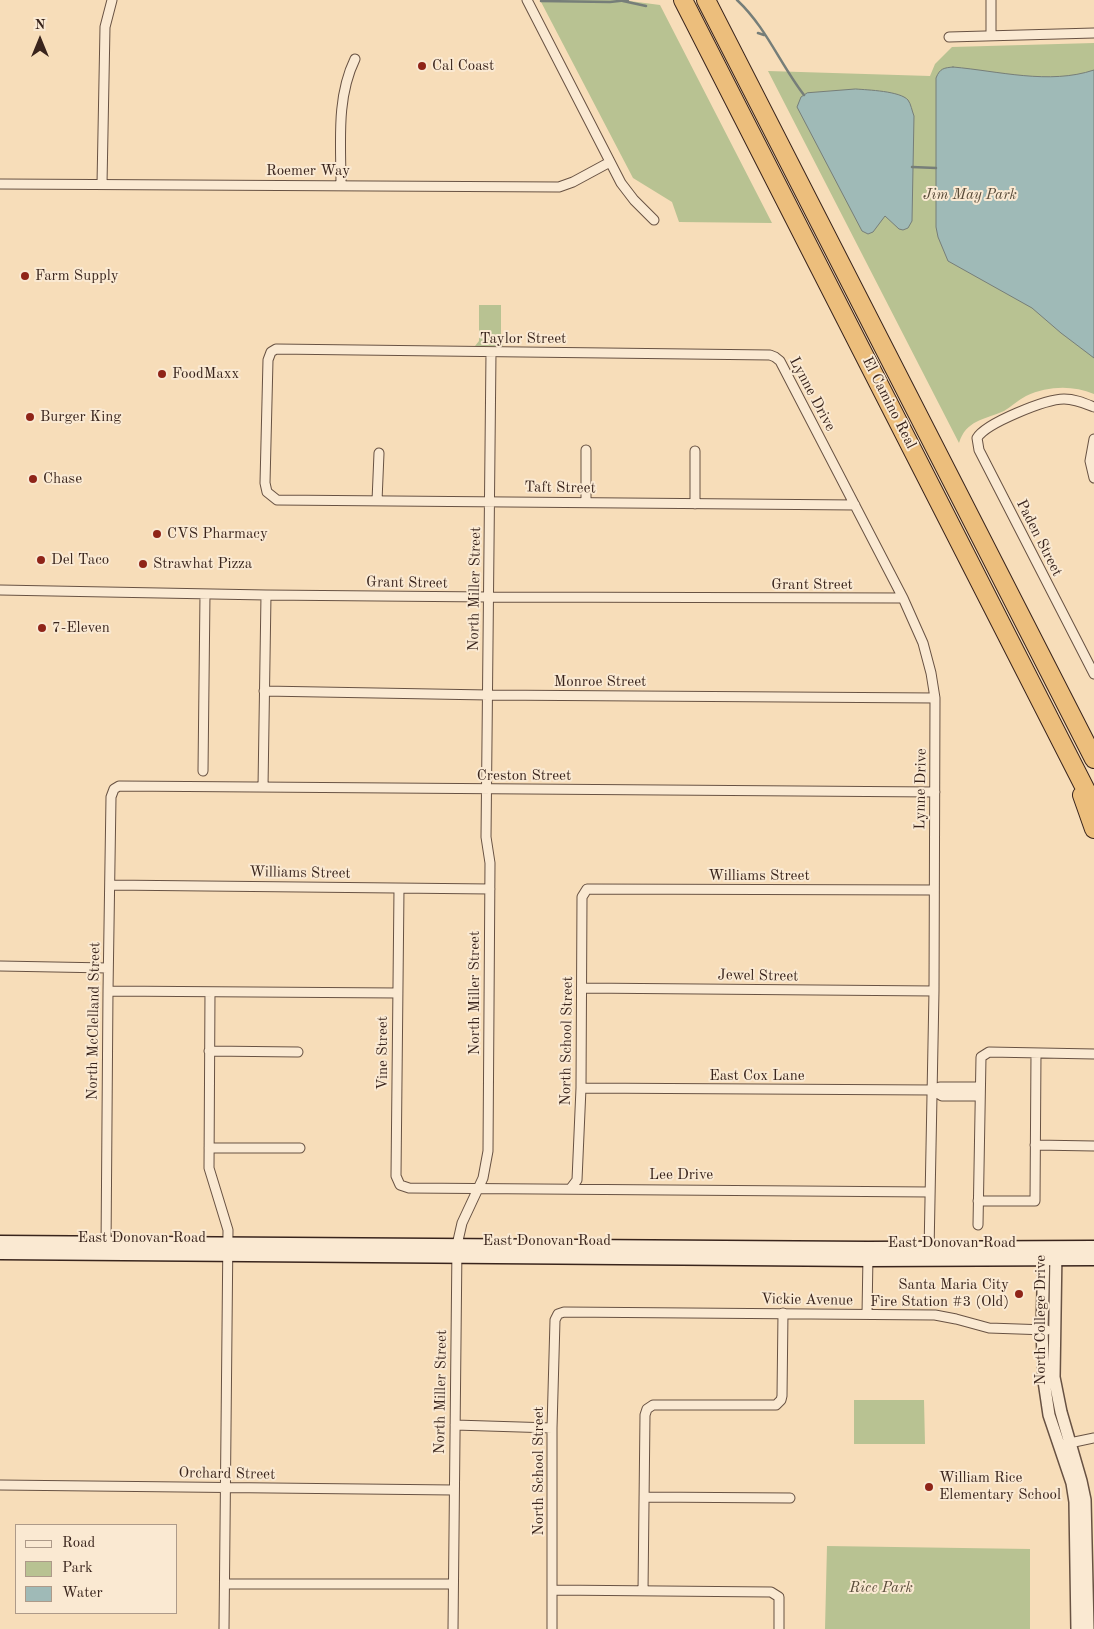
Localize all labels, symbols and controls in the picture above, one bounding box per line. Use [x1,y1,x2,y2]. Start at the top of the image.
north arrow [15,15,65,65]
text: N [35,18,45,32]
place label: Cal Coast [432,57,494,75]
marker: Cal Coast [416,60,428,72]
street label: Roemer Way [266,162,350,180]
park label: Jim May Park [923,186,1017,204]
place label: Farm Supply [35,267,119,285]
marker: Farm Supply [19,270,31,282]
street label: Taylor Street [480,330,566,348]
street label: Lynne Drive [785,354,839,434]
street label: El Camino Real [858,354,920,452]
place label: FoodMaxx [172,365,239,383]
marker: FoodMaxx [156,368,168,380]
place label: Burger King [40,408,121,426]
marker: Burger King [24,411,36,423]
place label: Chase [43,470,82,488]
marker: Chase [27,473,39,485]
street label: Taft Street [524,478,596,498]
street label: Paden Street [1012,497,1066,579]
place label: CVS Pharmacy [167,525,268,543]
street label: North Miller Street [465,527,485,651]
marker: CVS Pharmacy [151,528,163,540]
place label: Del Taco [51,551,109,569]
marker: Del Taco [35,554,47,566]
place label: Strawhat Pizza [153,555,252,573]
marker: Strawhat Pizza [137,558,149,570]
street label: Grant Street [366,573,448,593]
street label: Grant Street [771,576,853,594]
place label: 7-Eleven [52,619,110,637]
marker: 7-Eleven [36,622,48,634]
street label: Monroe Street [554,673,646,691]
street label: Lynne Drive [911,748,931,830]
street label: Creston Street [477,767,571,785]
street label: Williams Street [249,863,351,883]
street label: Williams Street [708,867,810,885]
street label: North Miller Street [466,931,484,1055]
street label: North McClelland Street [84,942,104,1100]
street label: Jewel Street [717,966,799,986]
street label: North School Street [557,976,577,1106]
street label: Vine Street [374,1016,392,1090]
street label: East Cox Lane [709,1067,805,1085]
street label: Lee Drive [649,1166,713,1184]
street label: East Donovan Road [78,1229,206,1247]
street label: East Donovan Road [483,1232,611,1250]
street label: East Donovan Road [888,1234,1016,1252]
street label: North College Drive [1032,1255,1050,1385]
place label: Santa Maria City Fire Station #3 (Old) [870,1276,1009,1311]
marker: Santa Maria City Fire Station #3 (Old) [1013,1288,1025,1300]
street label: Vickie Avenue [761,1290,853,1310]
street label: North Miller Street [431,1330,451,1454]
street label: North School Street [530,1406,548,1536]
street label: Orchard Street [179,1464,275,1484]
place label: William Rice Elementary School [939,1469,1061,1504]
marker: William Rice Elementary School [923,1481,935,1493]
legend [15,1524,178,1614]
text: Road [62,1536,95,1551]
text: Park [62,1561,93,1576]
park label: Rice Park [849,1579,913,1597]
text: Water [62,1586,103,1601]

